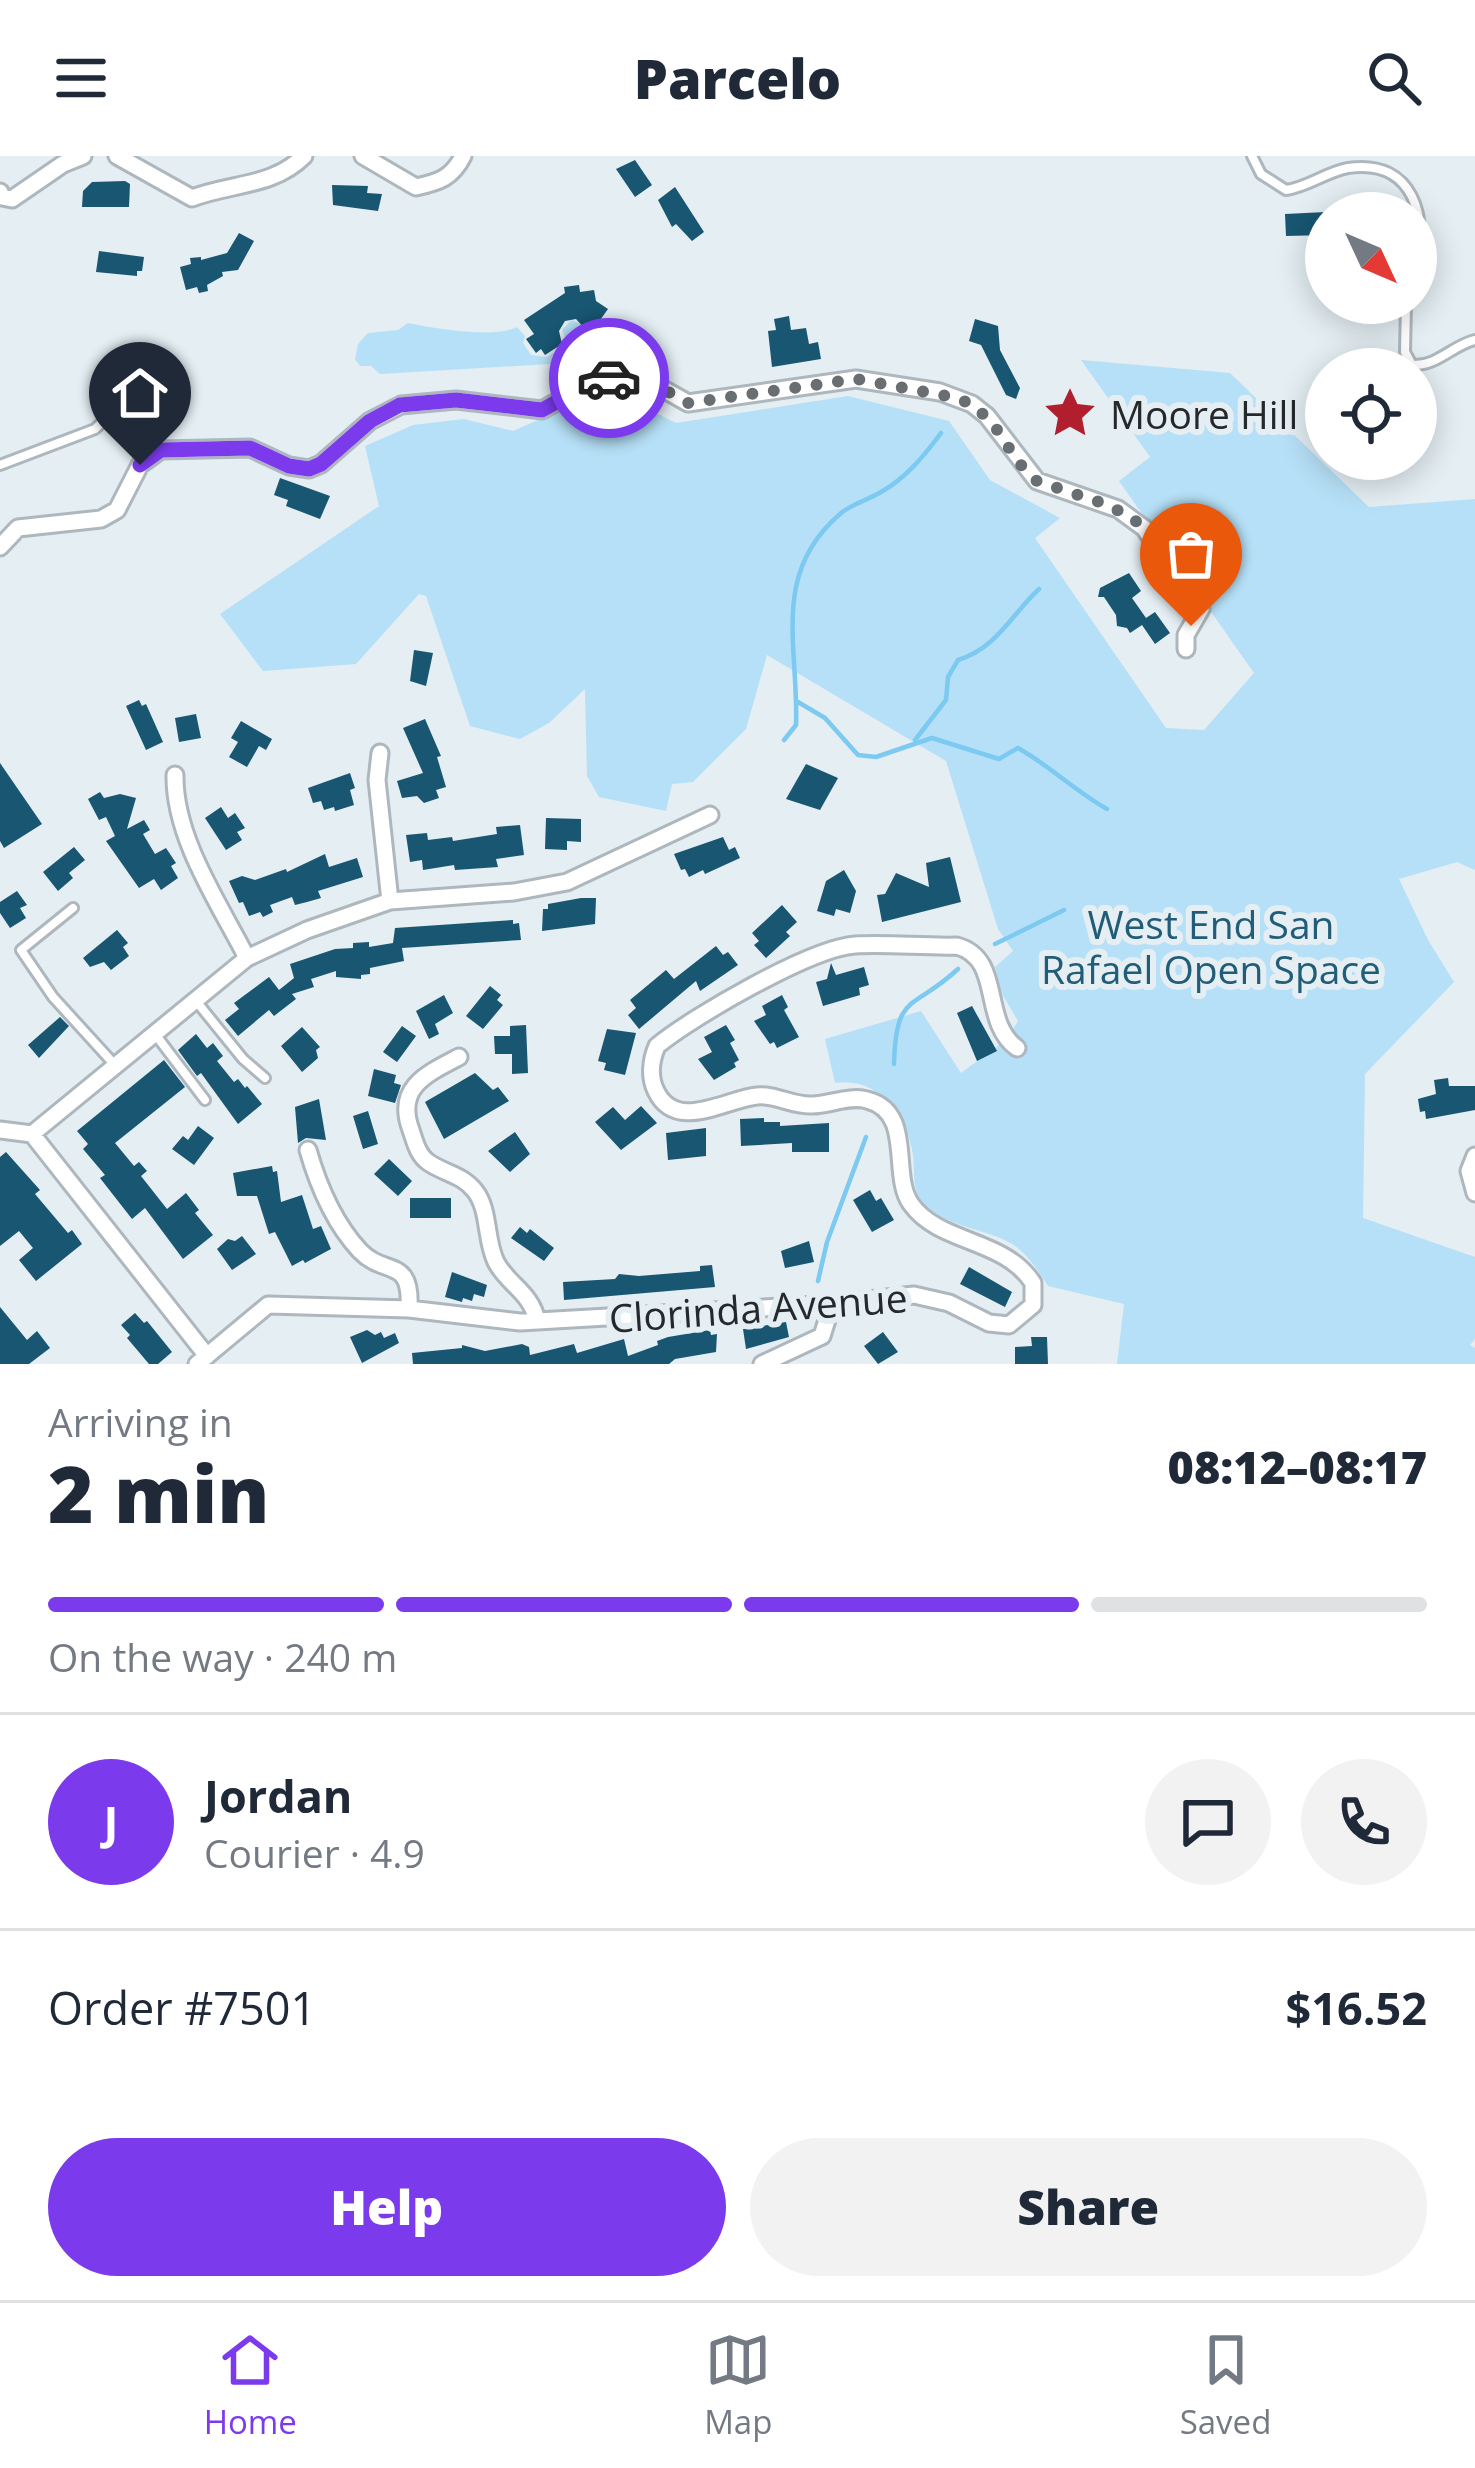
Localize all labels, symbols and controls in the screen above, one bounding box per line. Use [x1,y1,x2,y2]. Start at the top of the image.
text: Parcelo [634,41,841,115]
icon: menu [48,45,114,111]
icon: search [1361,45,1427,111]
north arrow [1305,192,1437,324]
map controls [1305,192,1437,480]
courier [549,318,669,438]
pin [89,342,191,465]
icon: car [576,345,642,411]
button: locate [1305,348,1437,480]
icon: home [107,360,173,426]
place icon: Moore Hill [1041,384,1099,442]
place label: Moore Hill [1110,387,1298,440]
pin [1140,503,1242,626]
icon: bag [1158,521,1224,587]
park label: West End San Rafael Open Space [1041,897,1381,995]
street label: Clorinda Avenue [607,1270,909,1344]
text: Arriving in [48,1395,233,1448]
text: 08:12–08:17 [1168,1436,1427,1497]
text: 2 min [48,1440,270,1546]
text: On the way · 240 m [48,1630,397,1683]
button: chat [1145,1759,1271,1885]
button: phone [1301,1759,1427,1885]
text: Jordan [204,1765,352,1826]
text: J [104,1791,118,1852]
text: Courier · 4.9 [204,1826,425,1879]
text: Order #7501 [48,1977,316,2038]
text: $16.52 [1286,1977,1427,2038]
button: Help [48,2138,726,2276]
button: Share [750,2138,1427,2276]
tab: Home [204,2327,297,2444]
tab: Map [704,2327,772,2444]
tab: Saved [1180,2327,1271,2444]

